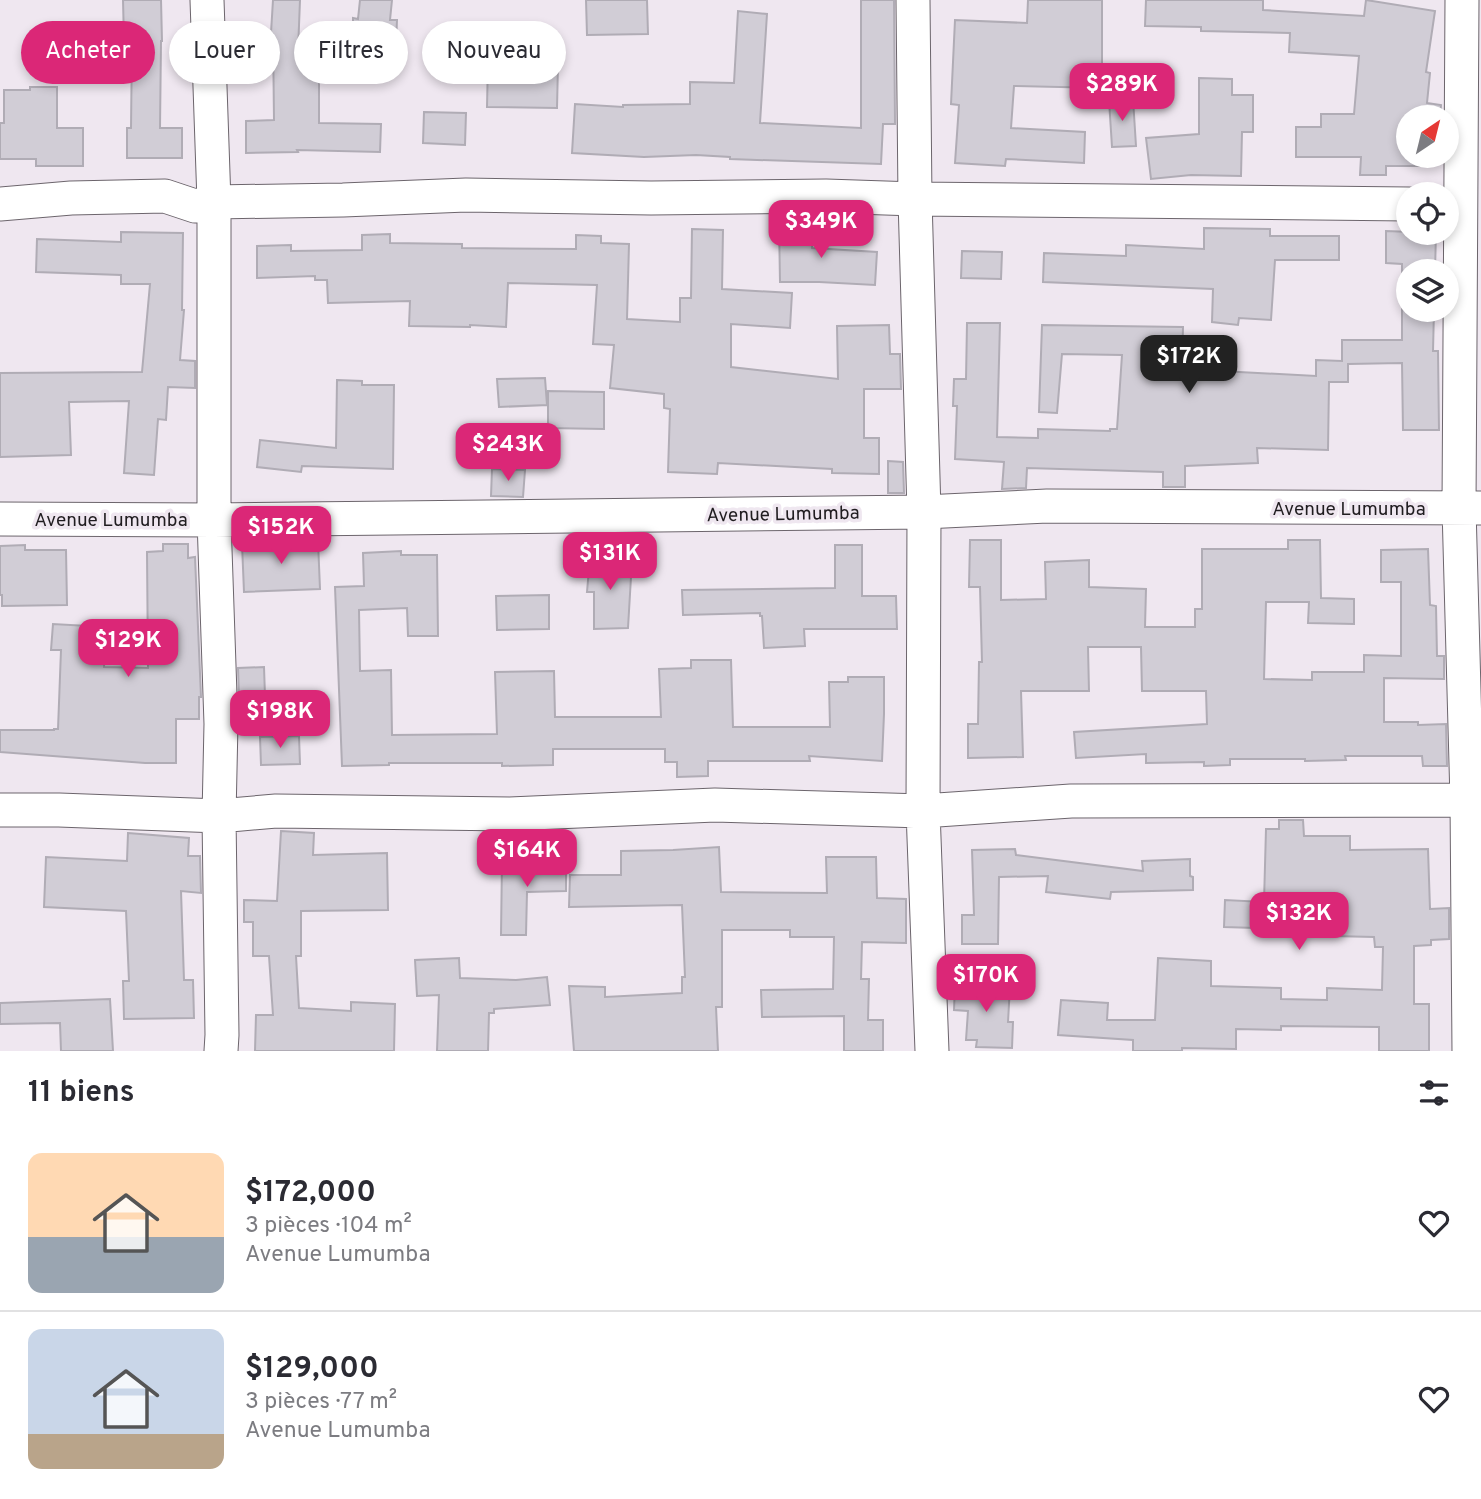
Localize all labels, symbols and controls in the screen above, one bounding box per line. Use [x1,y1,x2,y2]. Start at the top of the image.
chip: Acheter [21,21,155,84]
chip: Louer [169,21,280,84]
chip: Filtres [294,21,408,84]
chip: Nouveau [422,21,566,84]
pin: $289K [1073,64,1171,123]
text: $289K [1086,71,1158,100]
north arrow [1396,105,1460,168]
map controls [1396,105,1459,322]
button: locate [1396,182,1459,245]
pin: $349K [772,201,870,260]
text: $349K [785,208,857,237]
button: layers [1396,259,1459,322]
pin: $172K [1140,336,1238,395]
text: $172K [1156,343,1222,372]
pin: $243K [459,424,557,483]
text: $243K [472,431,544,460]
street label: Avenue Lumumba [1272,498,1426,522]
street label: Avenue Lumumba [706,502,860,528]
pin: $152K [232,506,330,566]
street label: Avenue Lumumba [34,509,188,533]
text: $152K [247,514,315,543]
pin: $131K [561,532,659,592]
text: $131K [579,540,641,569]
pin: $129K [79,620,177,679]
text: $129K [94,627,162,656]
pin: $198K [231,690,329,750]
text: $198K [246,698,314,727]
pin: $164K [478,830,576,889]
text: $164K [493,837,561,866]
pin: $132K [1250,892,1348,952]
text: $132K [1266,900,1332,929]
pin: $170K [937,954,1035,1014]
text: $170K [953,962,1019,991]
icon: filters [1415,1074,1453,1112]
text: 11 biens [28,1075,135,1112]
text: $172,000 [245,1175,376,1212]
icon: home [84,1181,168,1265]
icon: heart [1415,1204,1453,1242]
text: 3 pièces · 104 m² [245,1212,412,1241]
text: Avenue Lumumba [245,1241,431,1270]
text: $129,000 [245,1351,379,1388]
icon: home [84,1357,168,1441]
icon: heart [1415,1380,1453,1418]
text: 3 pièces · 77 m² [245,1388,397,1417]
text: Avenue Lumumba [245,1417,431,1446]

